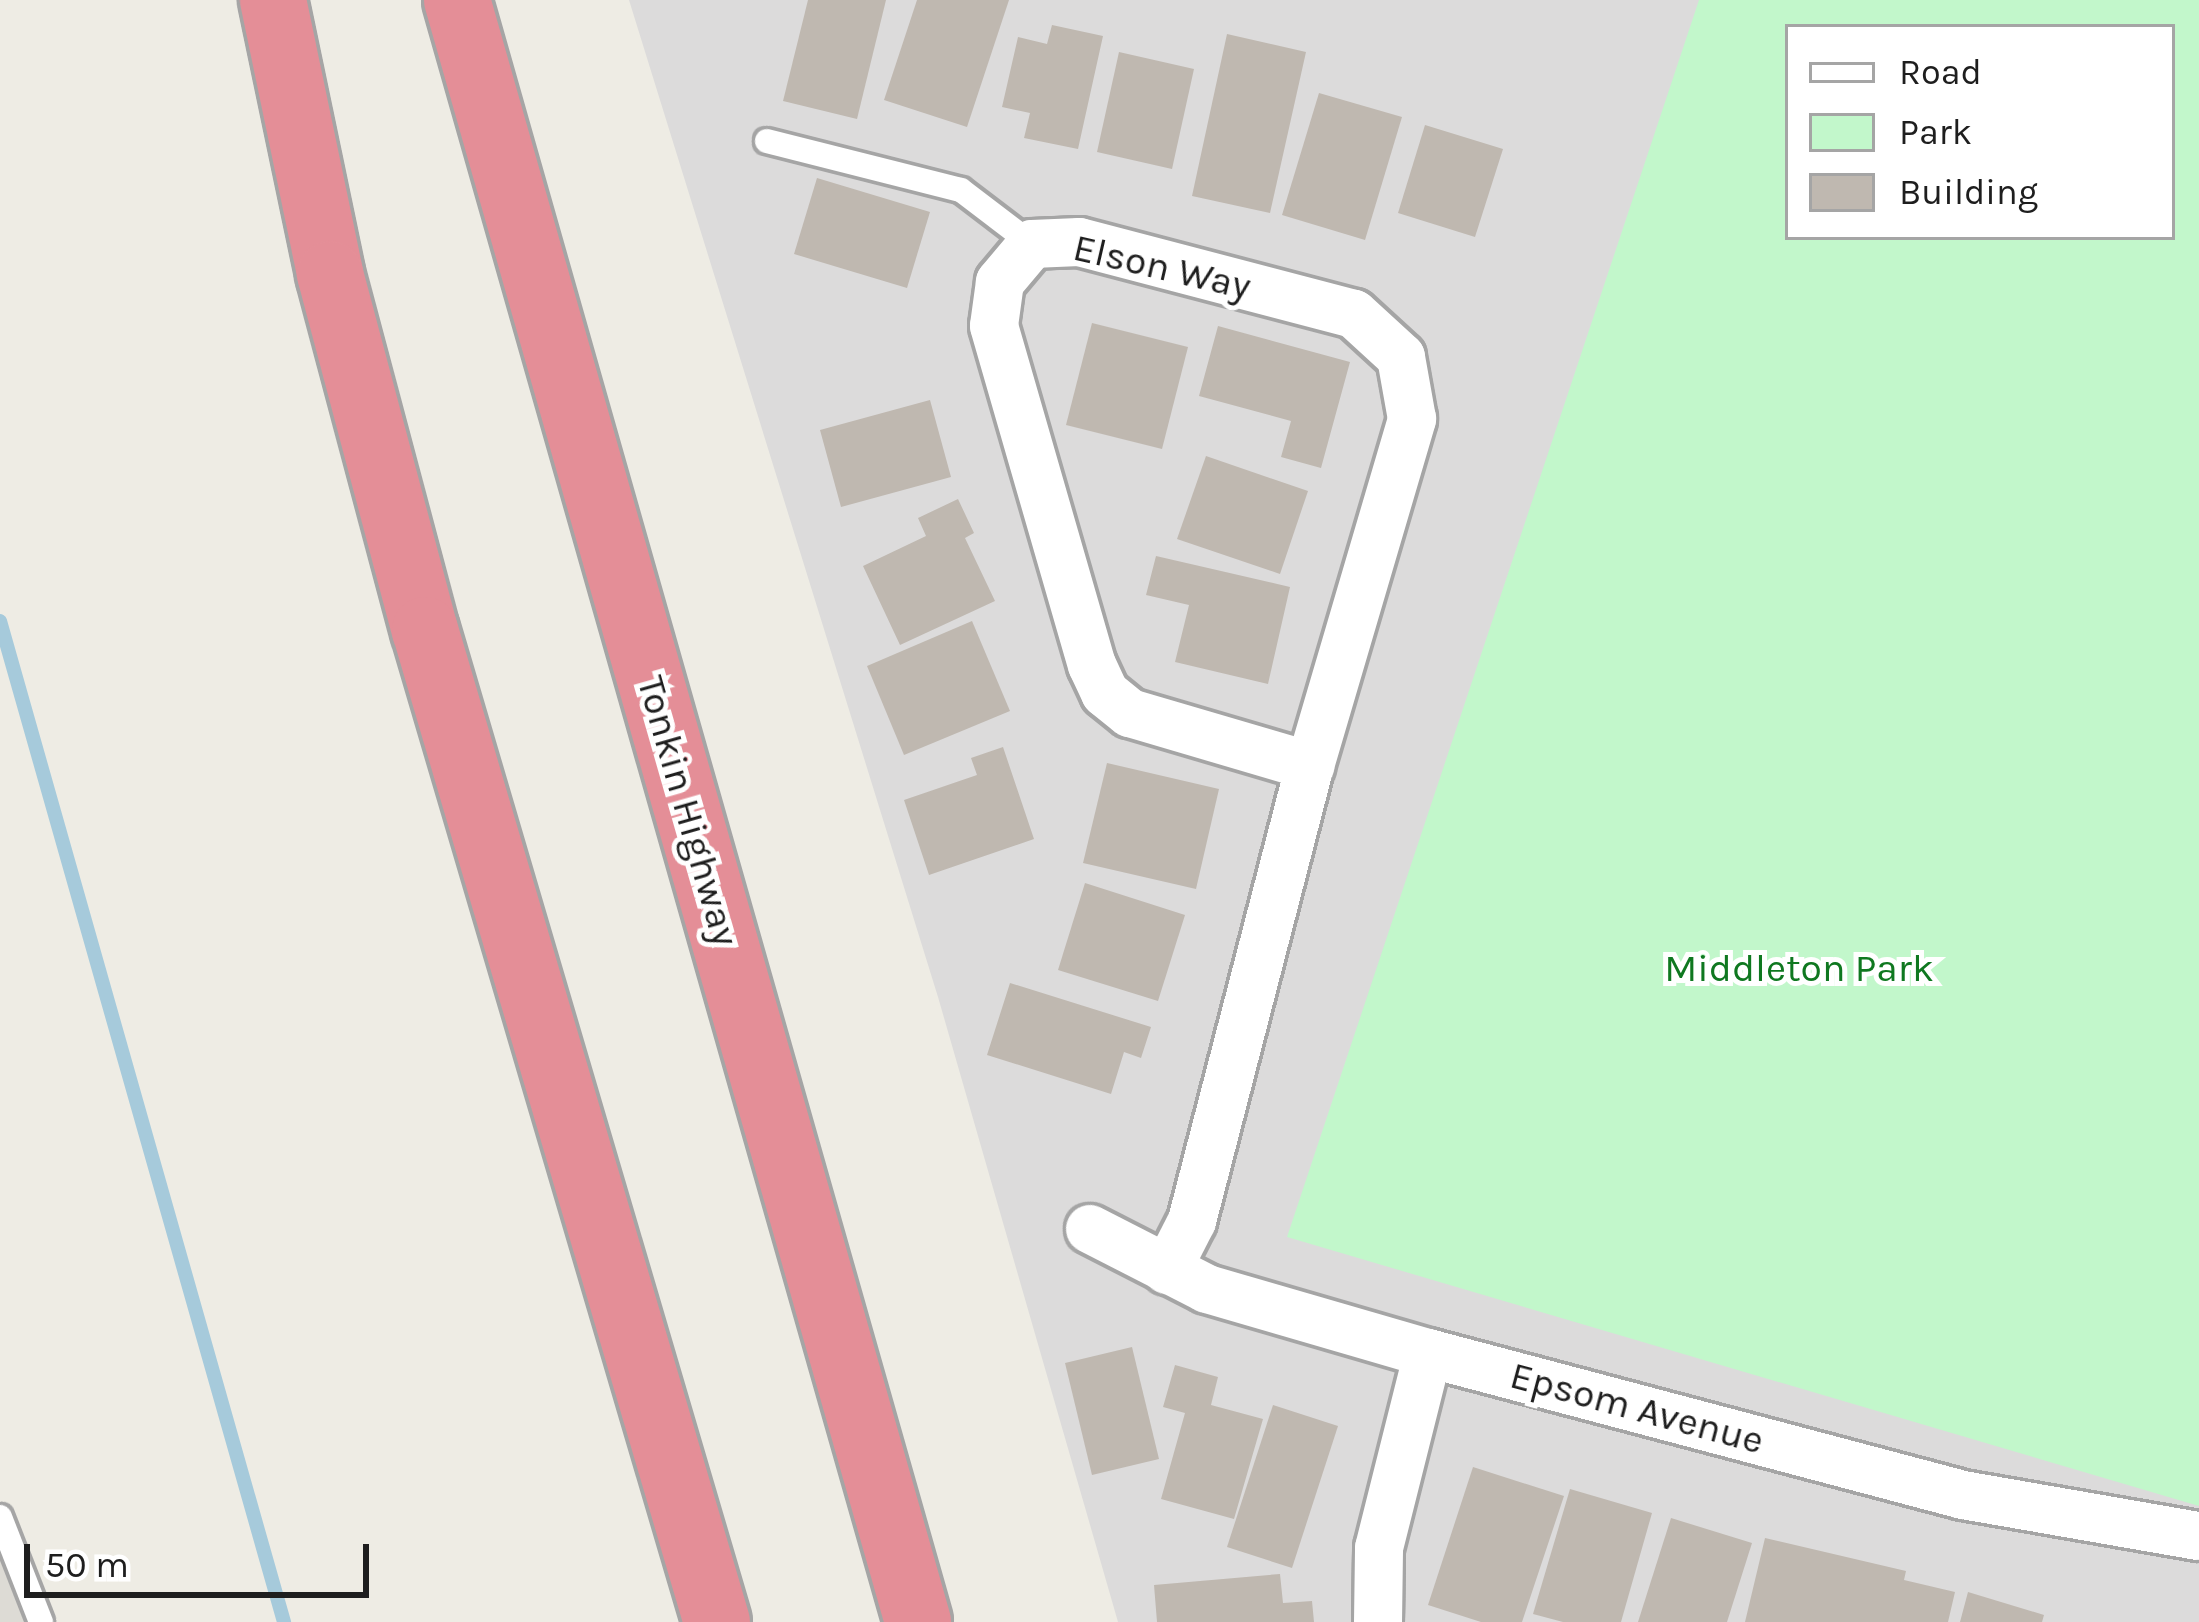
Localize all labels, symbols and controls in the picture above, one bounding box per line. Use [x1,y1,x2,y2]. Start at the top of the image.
legend [1785,24,2175,240]
text: Road [1899,51,1982,93]
text: Park [1899,111,1972,153]
text: Building [1899,171,2038,213]
street label: Elson Way [1069,224,1255,310]
street label: Tonkin Highway [627,671,749,951]
park label: Middleton Park [1664,945,1934,991]
street label: Epsom Avenue [1505,1352,1769,1464]
scale bar [30,1520,375,1594]
text: 50 m [45,1544,129,1586]

